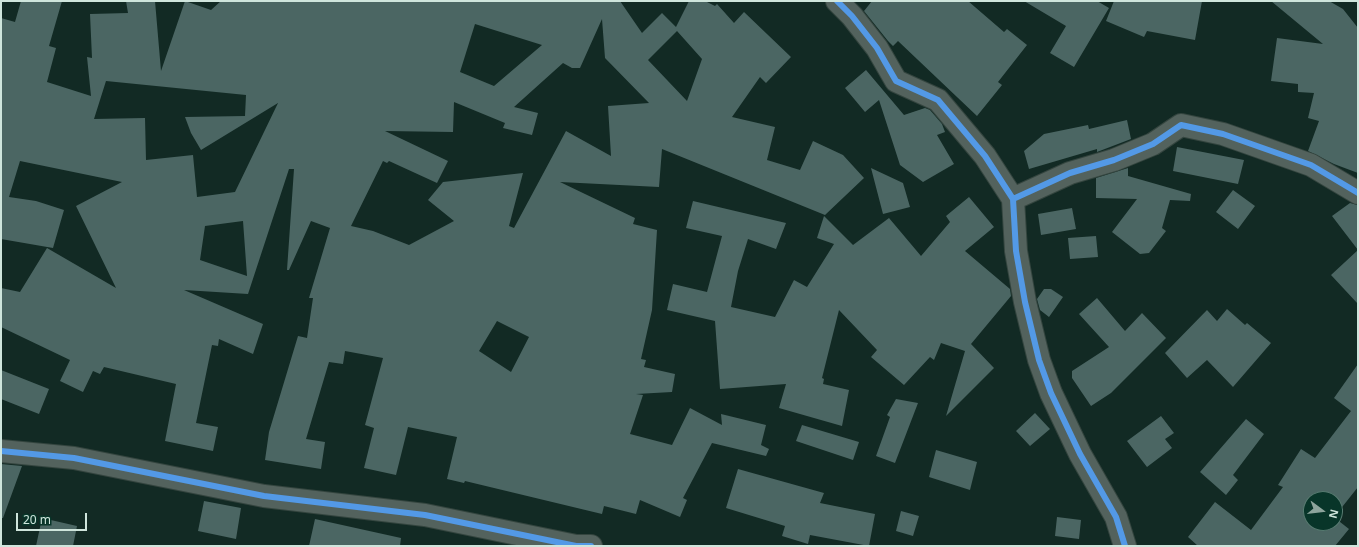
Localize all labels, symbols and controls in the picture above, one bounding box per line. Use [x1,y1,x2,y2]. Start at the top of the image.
north arrow [1303,491,1343,531]
scale bar [18,505,89,531]
text: N [1326,508,1343,520]
text: 20 m [23,511,51,528]

